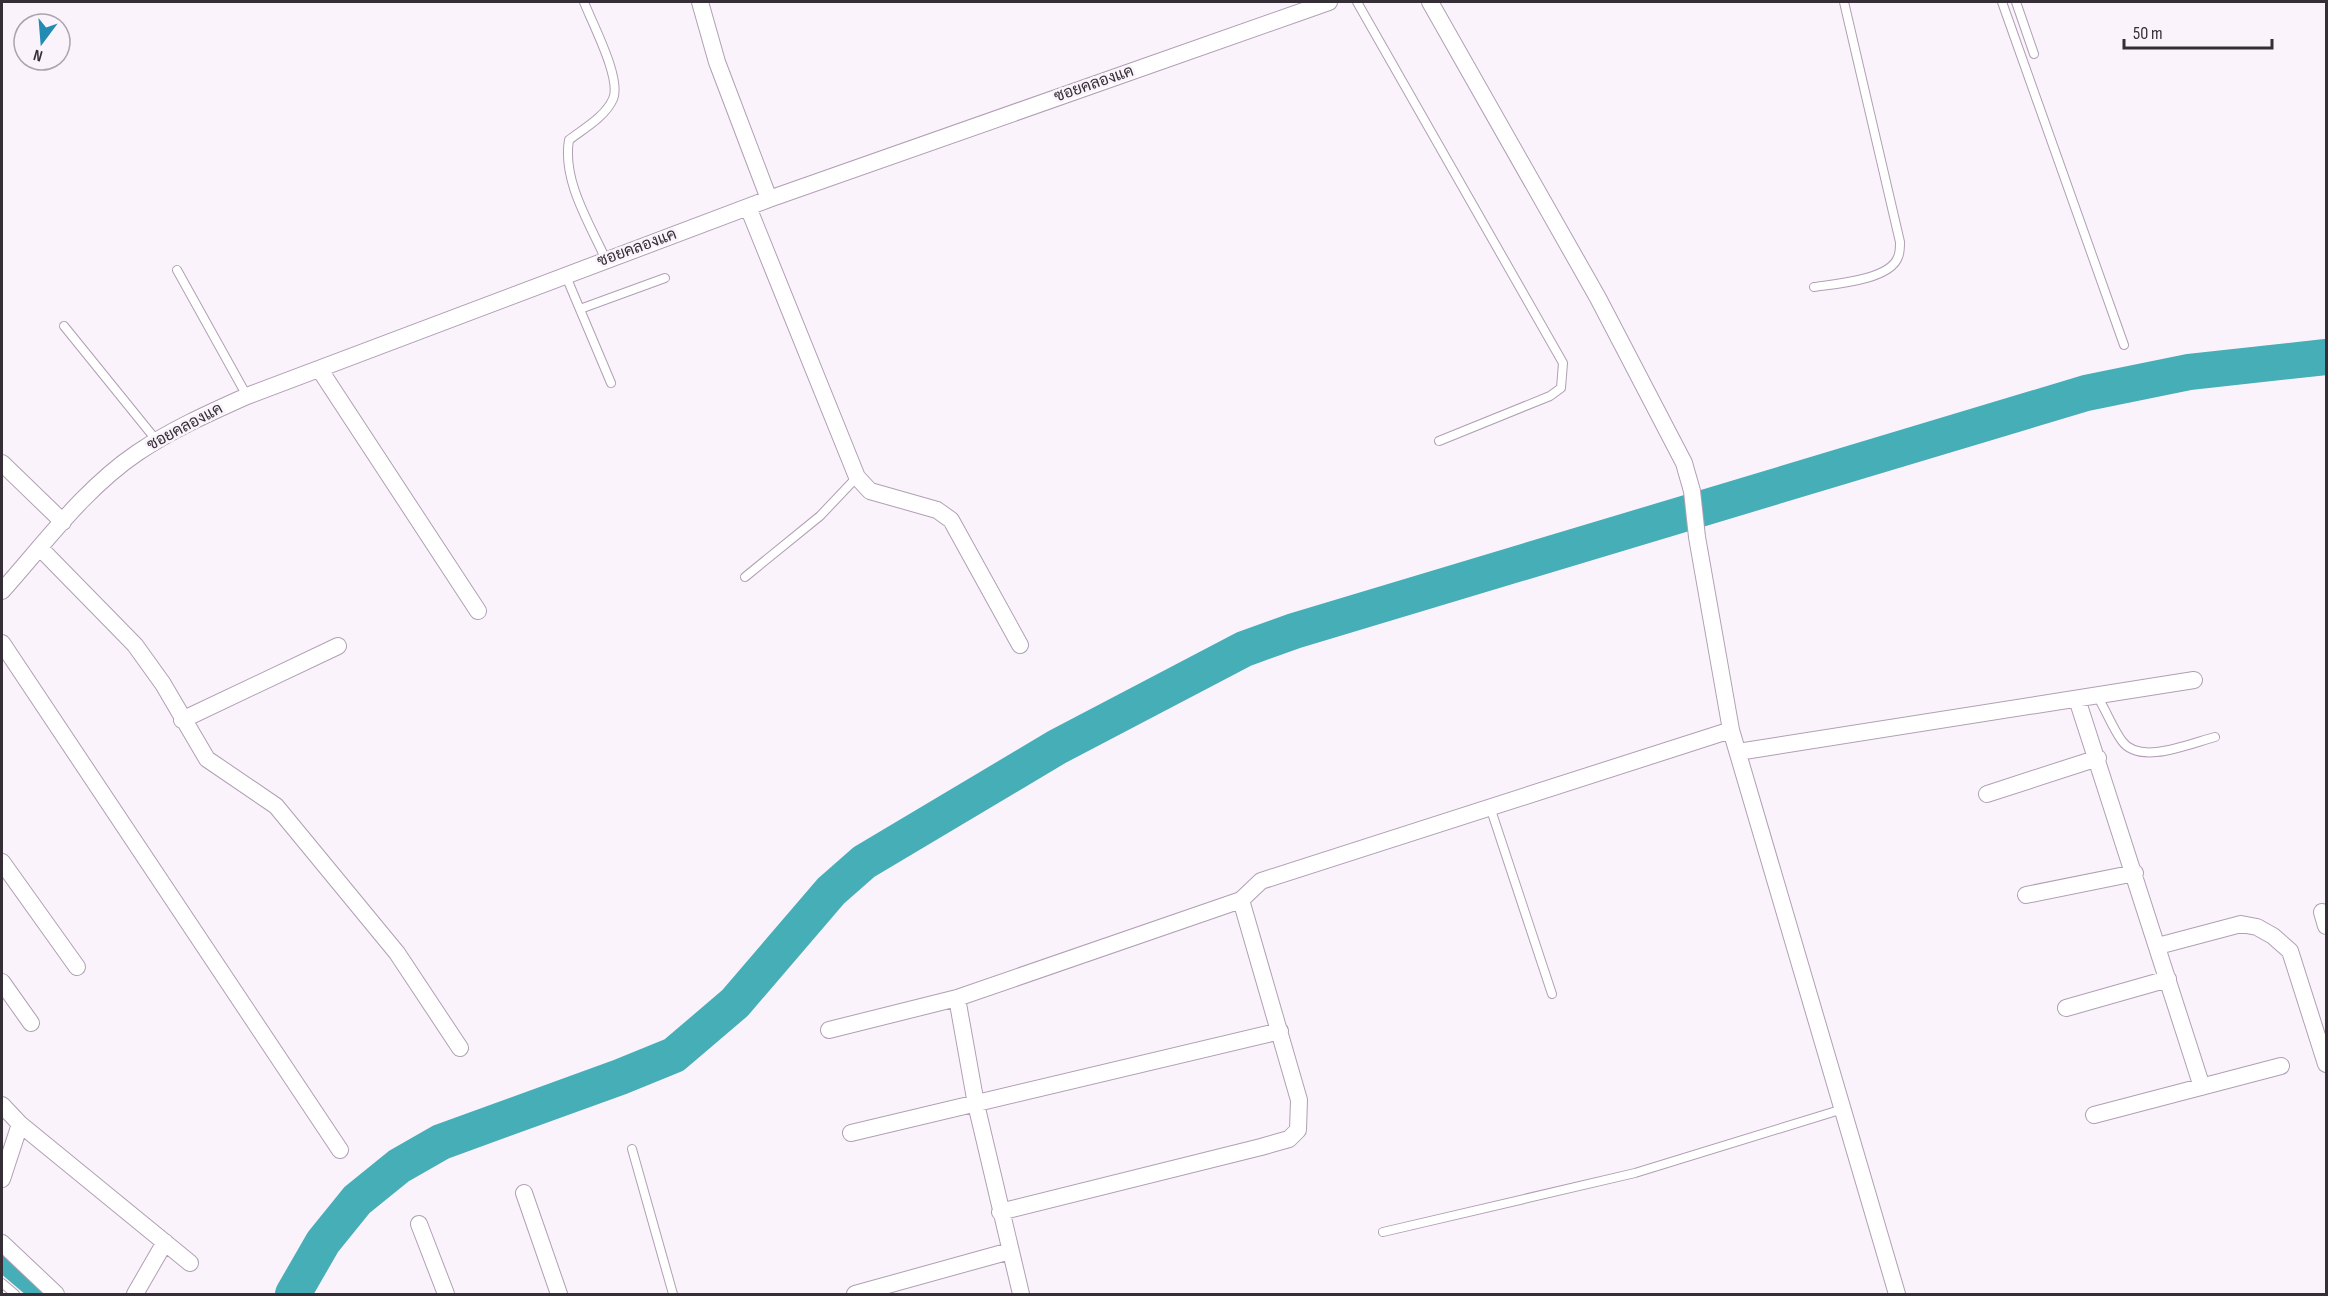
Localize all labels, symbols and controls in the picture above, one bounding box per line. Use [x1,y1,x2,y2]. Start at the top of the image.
north arrow [12,12,72,72]
scale bar [2124,12,2272,50]
text: 50 m [2133,23,2163,44]
text: N [32,45,45,65]
street label: ซอยคลองแค [1052,62,1136,106]
street label: ซอยคลองแค [595,225,679,271]
street label: ซอยคลองแค [144,399,226,455]

